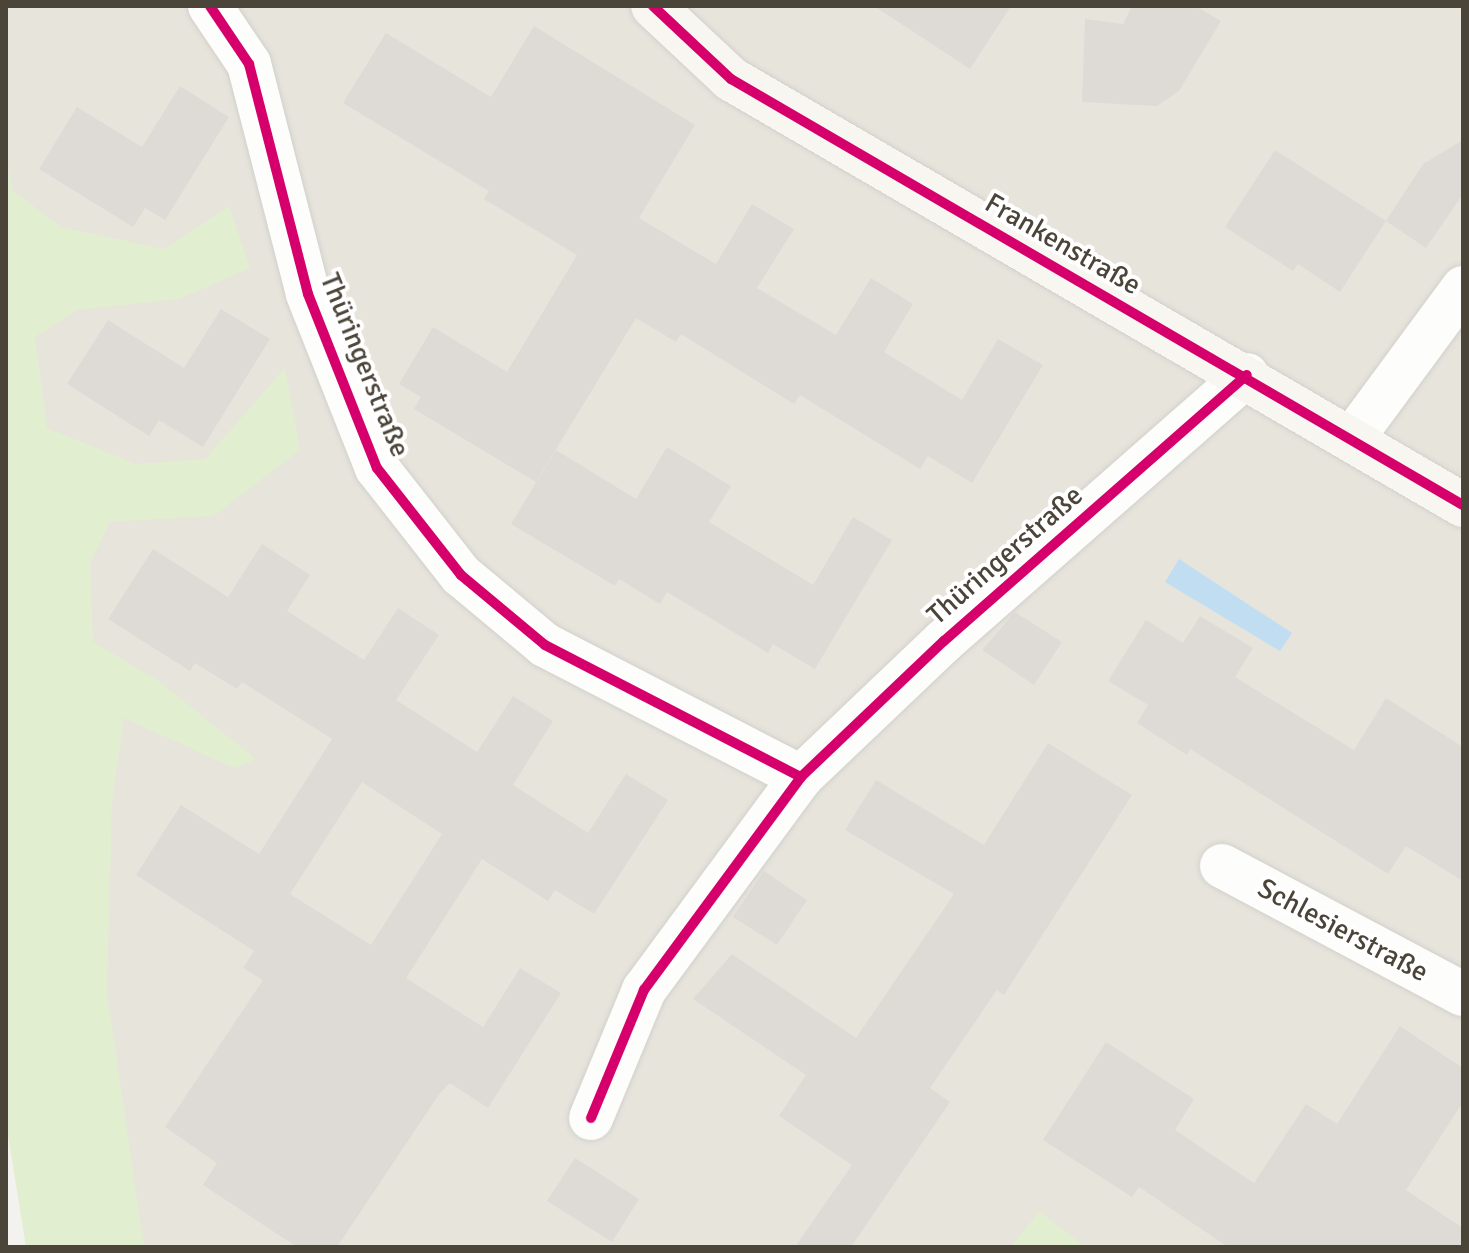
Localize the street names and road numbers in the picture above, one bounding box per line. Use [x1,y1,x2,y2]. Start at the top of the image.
street label: Frankenstraße [979,186,1147,302]
street label: Thüringerstraße [313,268,417,462]
street label: Thüringerstraße [920,478,1090,632]
street label: Schlesierstraße [1252,871,1434,989]

